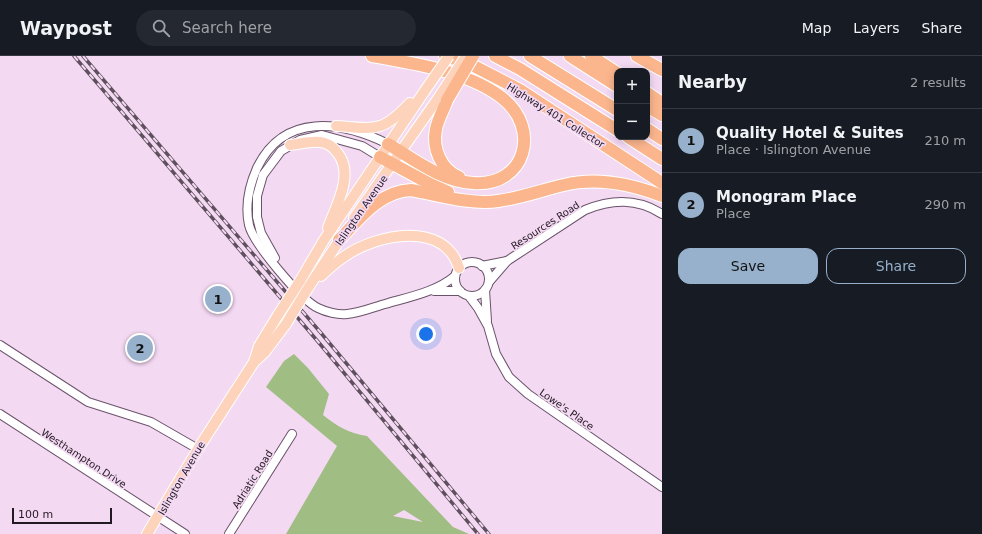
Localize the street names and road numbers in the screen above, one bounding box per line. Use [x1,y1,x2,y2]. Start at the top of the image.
street label: Highway 401 Collector [505,81,607,151]
street label: Islington Avenue [333,173,390,247]
street label: Resources Road [509,199,582,252]
street label: Lowe's Place [538,387,596,432]
street label: Westhampton Drive [39,427,128,490]
street label: Islington Avenue [156,440,207,517]
street label: Adriatic Road [230,448,275,510]

